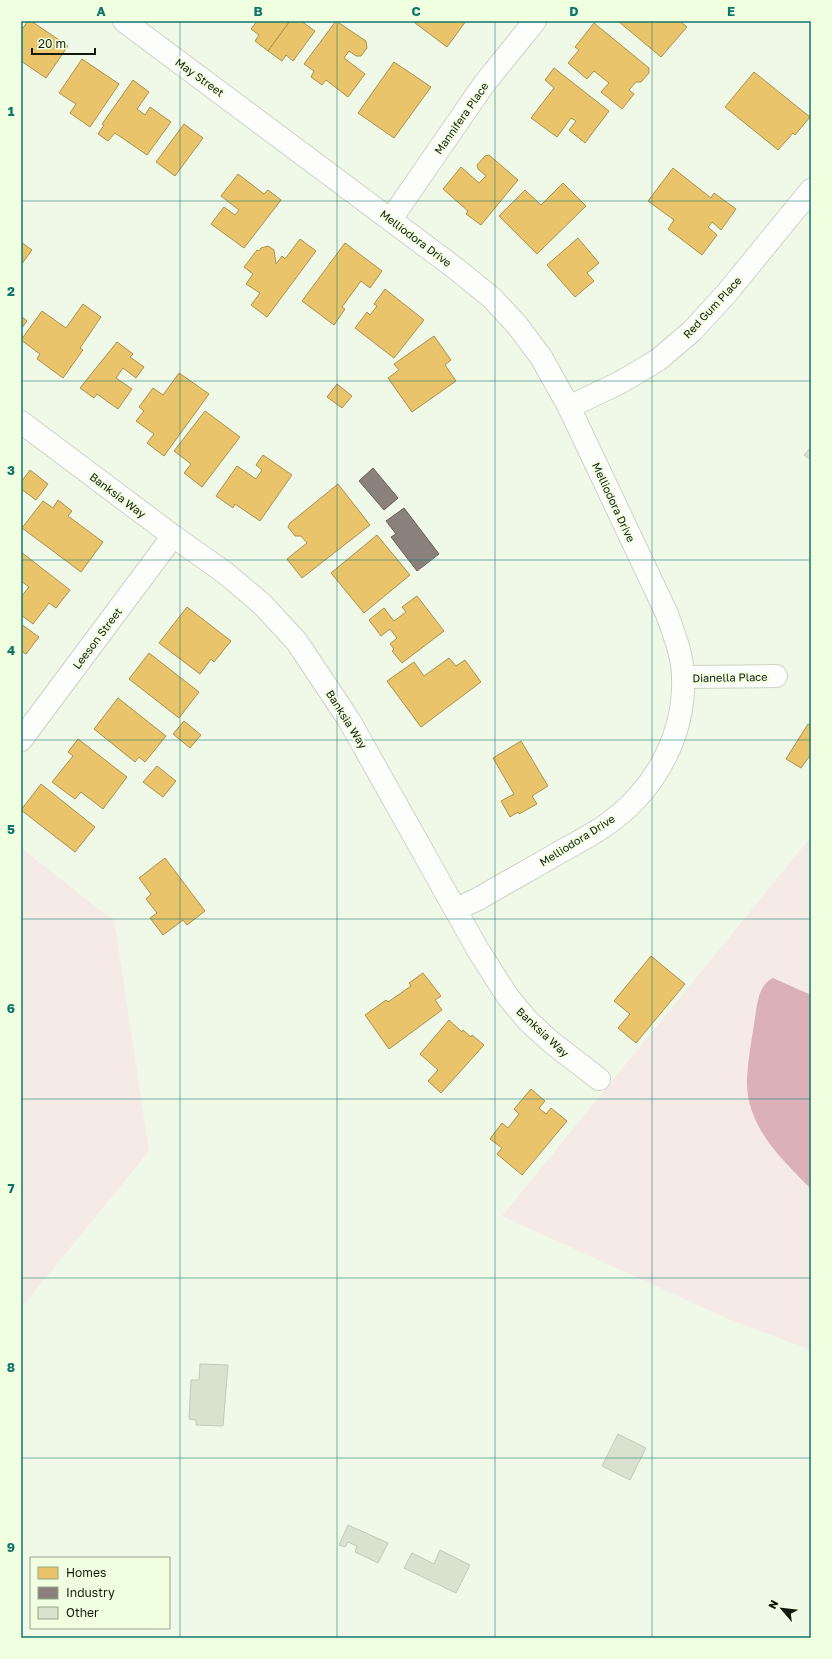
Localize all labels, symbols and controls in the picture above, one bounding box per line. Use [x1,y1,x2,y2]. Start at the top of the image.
text: A [96,3,106,19]
text: B [253,3,263,19]
text: C [411,3,421,19]
text: D [569,3,579,19]
text: E [727,3,735,19]
scale bar [32,30,95,56]
text: 20 m [38,36,66,51]
street label: May Street [173,55,227,99]
street label: Mannifera Place [431,79,491,157]
text: 1 [8,103,15,119]
street label: Melliodora Drive [378,207,454,269]
street label: Red Gum Place [680,274,744,340]
text: 2 [7,283,15,299]
street label: Melliodora Drive [590,460,638,544]
text: 3 [7,462,15,478]
street label: Banksia Way [87,470,149,520]
street label: Leeson Street [70,605,124,671]
text: 4 [7,642,15,658]
street label: Dianella Place [692,670,768,684]
street label: Banksia Way [324,687,370,751]
street label: Melliodora Drive [537,812,617,868]
text: 5 [7,821,15,837]
text: 6 [7,1000,15,1016]
street label: Banksia Way [514,1005,572,1059]
text: 7 [7,1180,15,1196]
text: 8 [7,1359,15,1375]
text: 9 [7,1539,15,1555]
legend [30,1557,170,1629]
text: Homes [66,1565,106,1580]
text: Industry [66,1585,115,1600]
north arrow [762,1589,802,1629]
text: N [765,1597,780,1611]
text: Other [66,1605,99,1620]

